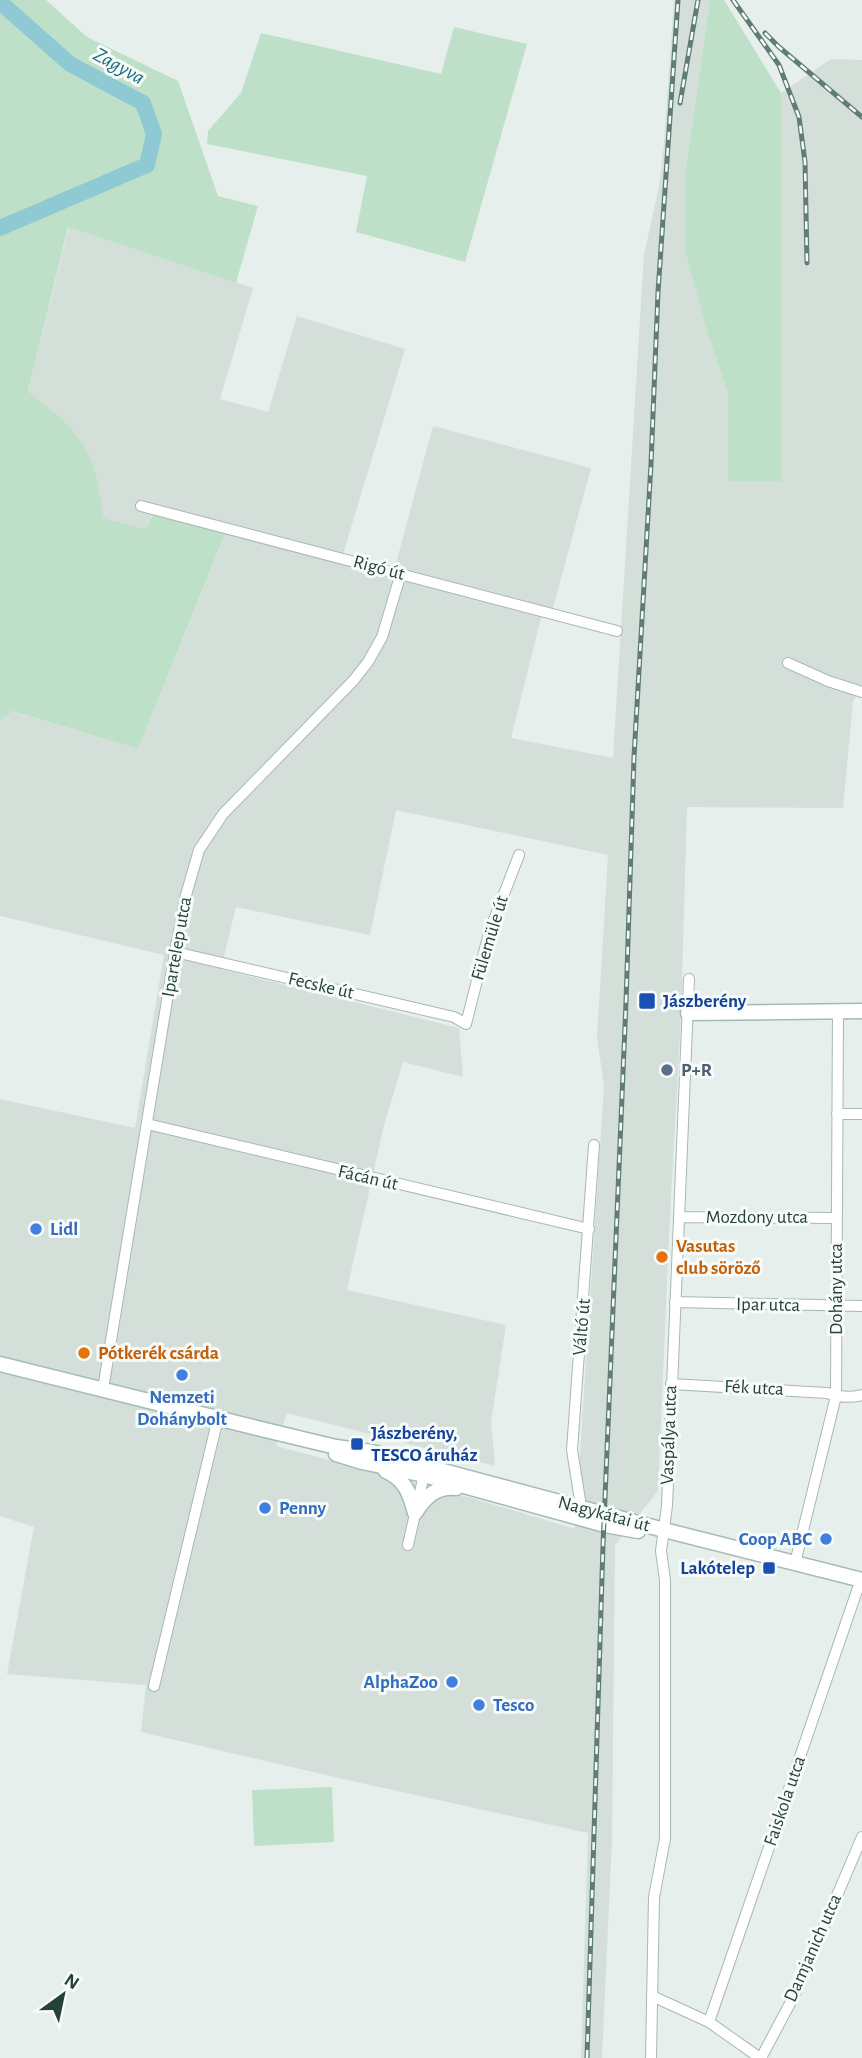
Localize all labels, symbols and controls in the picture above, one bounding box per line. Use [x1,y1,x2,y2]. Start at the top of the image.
water label: Zagyva [90,44,148,88]
street label: Rigó út [351,552,407,584]
street label: Fülemüle út [468,893,512,983]
street label: Ipartelep utca [159,895,195,999]
street label: Fecske út [286,969,356,1003]
marker: Jászberény [637,991,657,1011]
place label: Jászberény [663,992,747,1011]
place label: P+R [681,1061,712,1080]
marker: P+R [659,1062,675,1078]
street label: Fácán út [336,1162,400,1194]
street label: Mozdony utca [706,1208,808,1227]
place label: Lidl [50,1220,78,1239]
marker: Lidl [28,1221,44,1237]
place label: Vasutas club söröző [676,1237,761,1278]
street label: Dohány utca [827,1243,846,1335]
marker: Vasutas club söröző [654,1249,670,1265]
street label: Ipar utca [736,1295,800,1315]
street label: Váltó út [570,1298,594,1356]
place label: Pótkerék csárda [98,1344,219,1363]
marker: Pótkerék csárda [76,1345,92,1361]
marker: Nemzeti Dohánybolt [174,1367,190,1383]
street label: Fék utca [724,1377,784,1399]
street label: Vaspálya utca [658,1385,680,1485]
place label: Nemzeti Dohánybolt [137,1388,228,1429]
place label: Jászberény, TESCO áruház [371,1424,477,1465]
marker: Jászberény, TESCO áruház [349,1436,365,1452]
street label: Nagykátai út [556,1493,652,1535]
place label: Penny [279,1499,327,1518]
marker: Penny [257,1500,273,1516]
place label: Coop ABC [739,1530,812,1549]
marker: Coop ABC [818,1531,834,1547]
place label: Lakótelep [680,1559,755,1578]
marker: Lakótelep [761,1560,777,1576]
place label: AlphaZoo [364,1673,438,1692]
marker: AlphaZoo [444,1674,460,1690]
place label: Tesco [493,1696,534,1715]
marker: Tesco [471,1697,487,1713]
street label: Faiskola utca [761,1753,809,1848]
street label: Damjanich utca [781,1891,845,2005]
north arrow [28,1960,98,2030]
text: N [61,1970,82,1994]

